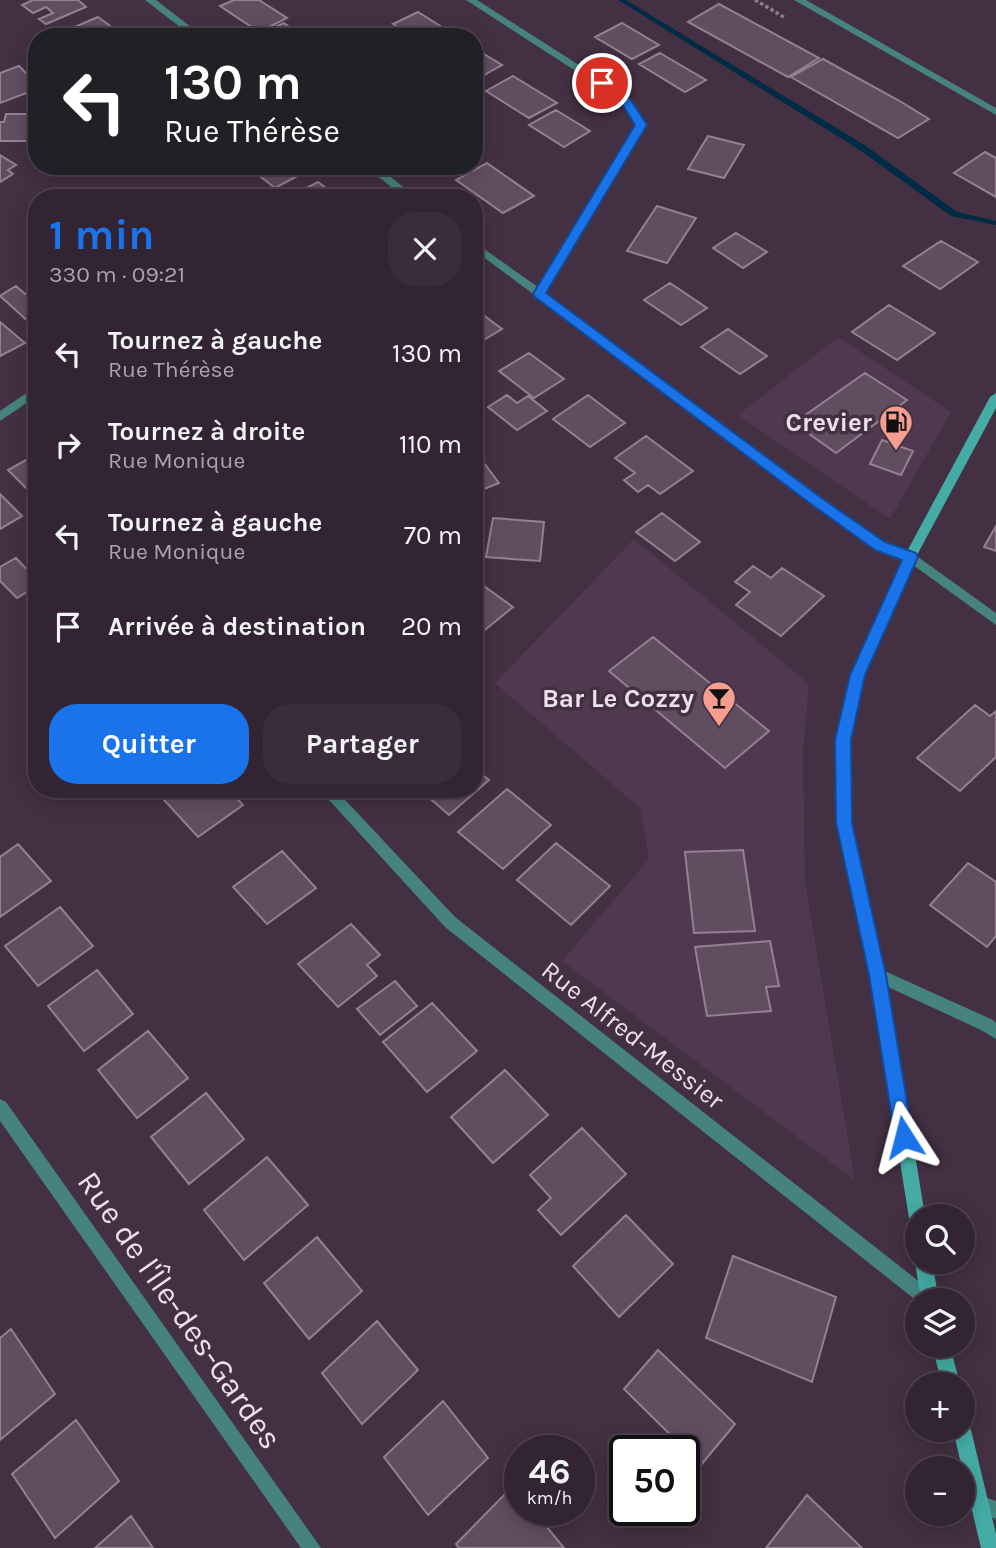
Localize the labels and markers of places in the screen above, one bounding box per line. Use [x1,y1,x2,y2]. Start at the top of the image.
pin [572,53,632,113]
fuel station icon: Crevier [877,403,915,452]
place label: Crevier [786,407,873,438]
bar icon: Bar Le Cozzy [700,679,738,728]
place label: Bar Le Cozzy [542,683,694,714]

